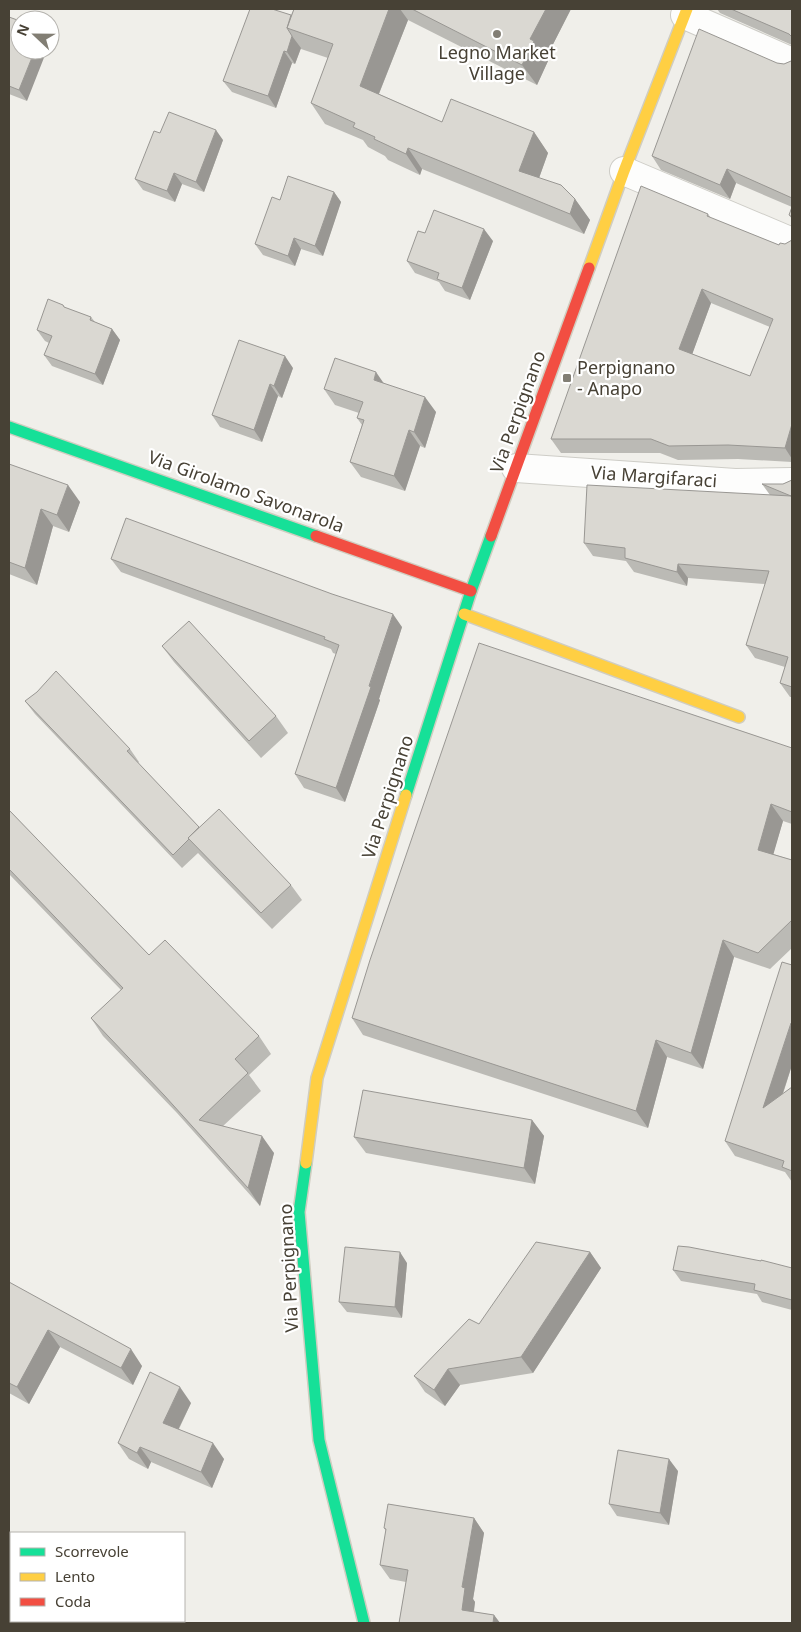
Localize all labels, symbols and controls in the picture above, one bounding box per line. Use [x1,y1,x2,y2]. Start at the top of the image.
north arrow [10,10,60,60]
text: N [12,21,33,39]
marker: Legno Market Village [491,28,503,40]
place label: Legno Market Village [438,40,556,85]
street label: Via Perpignano [484,347,550,476]
place label: Perpignano - Anapo [577,355,676,400]
marker: Perpignano - Anapo [561,372,573,384]
street label: Via Girolamo Savonarola [145,444,348,538]
street label: Via Margifaraci [590,460,718,492]
street label: Via Perpignano [356,732,418,862]
street label: Via Perpignano [273,1203,303,1333]
legend [10,1532,185,1622]
text: Scorrevole [55,1541,129,1561]
text: Lento [55,1566,95,1586]
text: Coda [55,1591,91,1611]

